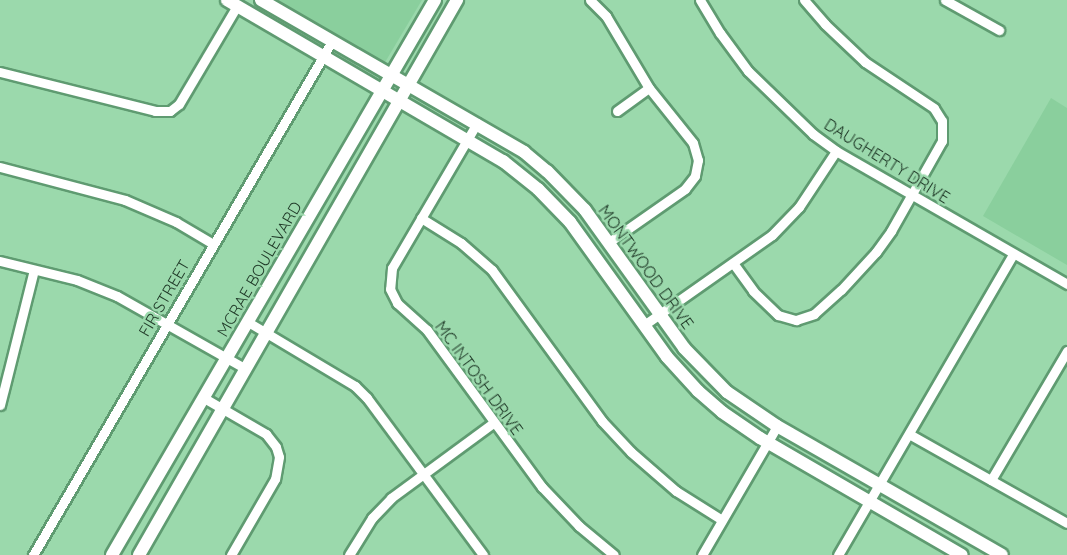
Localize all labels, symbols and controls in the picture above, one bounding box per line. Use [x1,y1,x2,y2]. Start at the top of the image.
street label: DAUGHERTY DRIVE [821,115,953,207]
street label: MCRAE BOULEVARD [213,198,305,340]
street label: MONTWOOD DRIVE [595,201,697,333]
street label: FIR STREET [134,256,194,340]
street label: MC INTOSH DRIVE [431,317,527,439]

